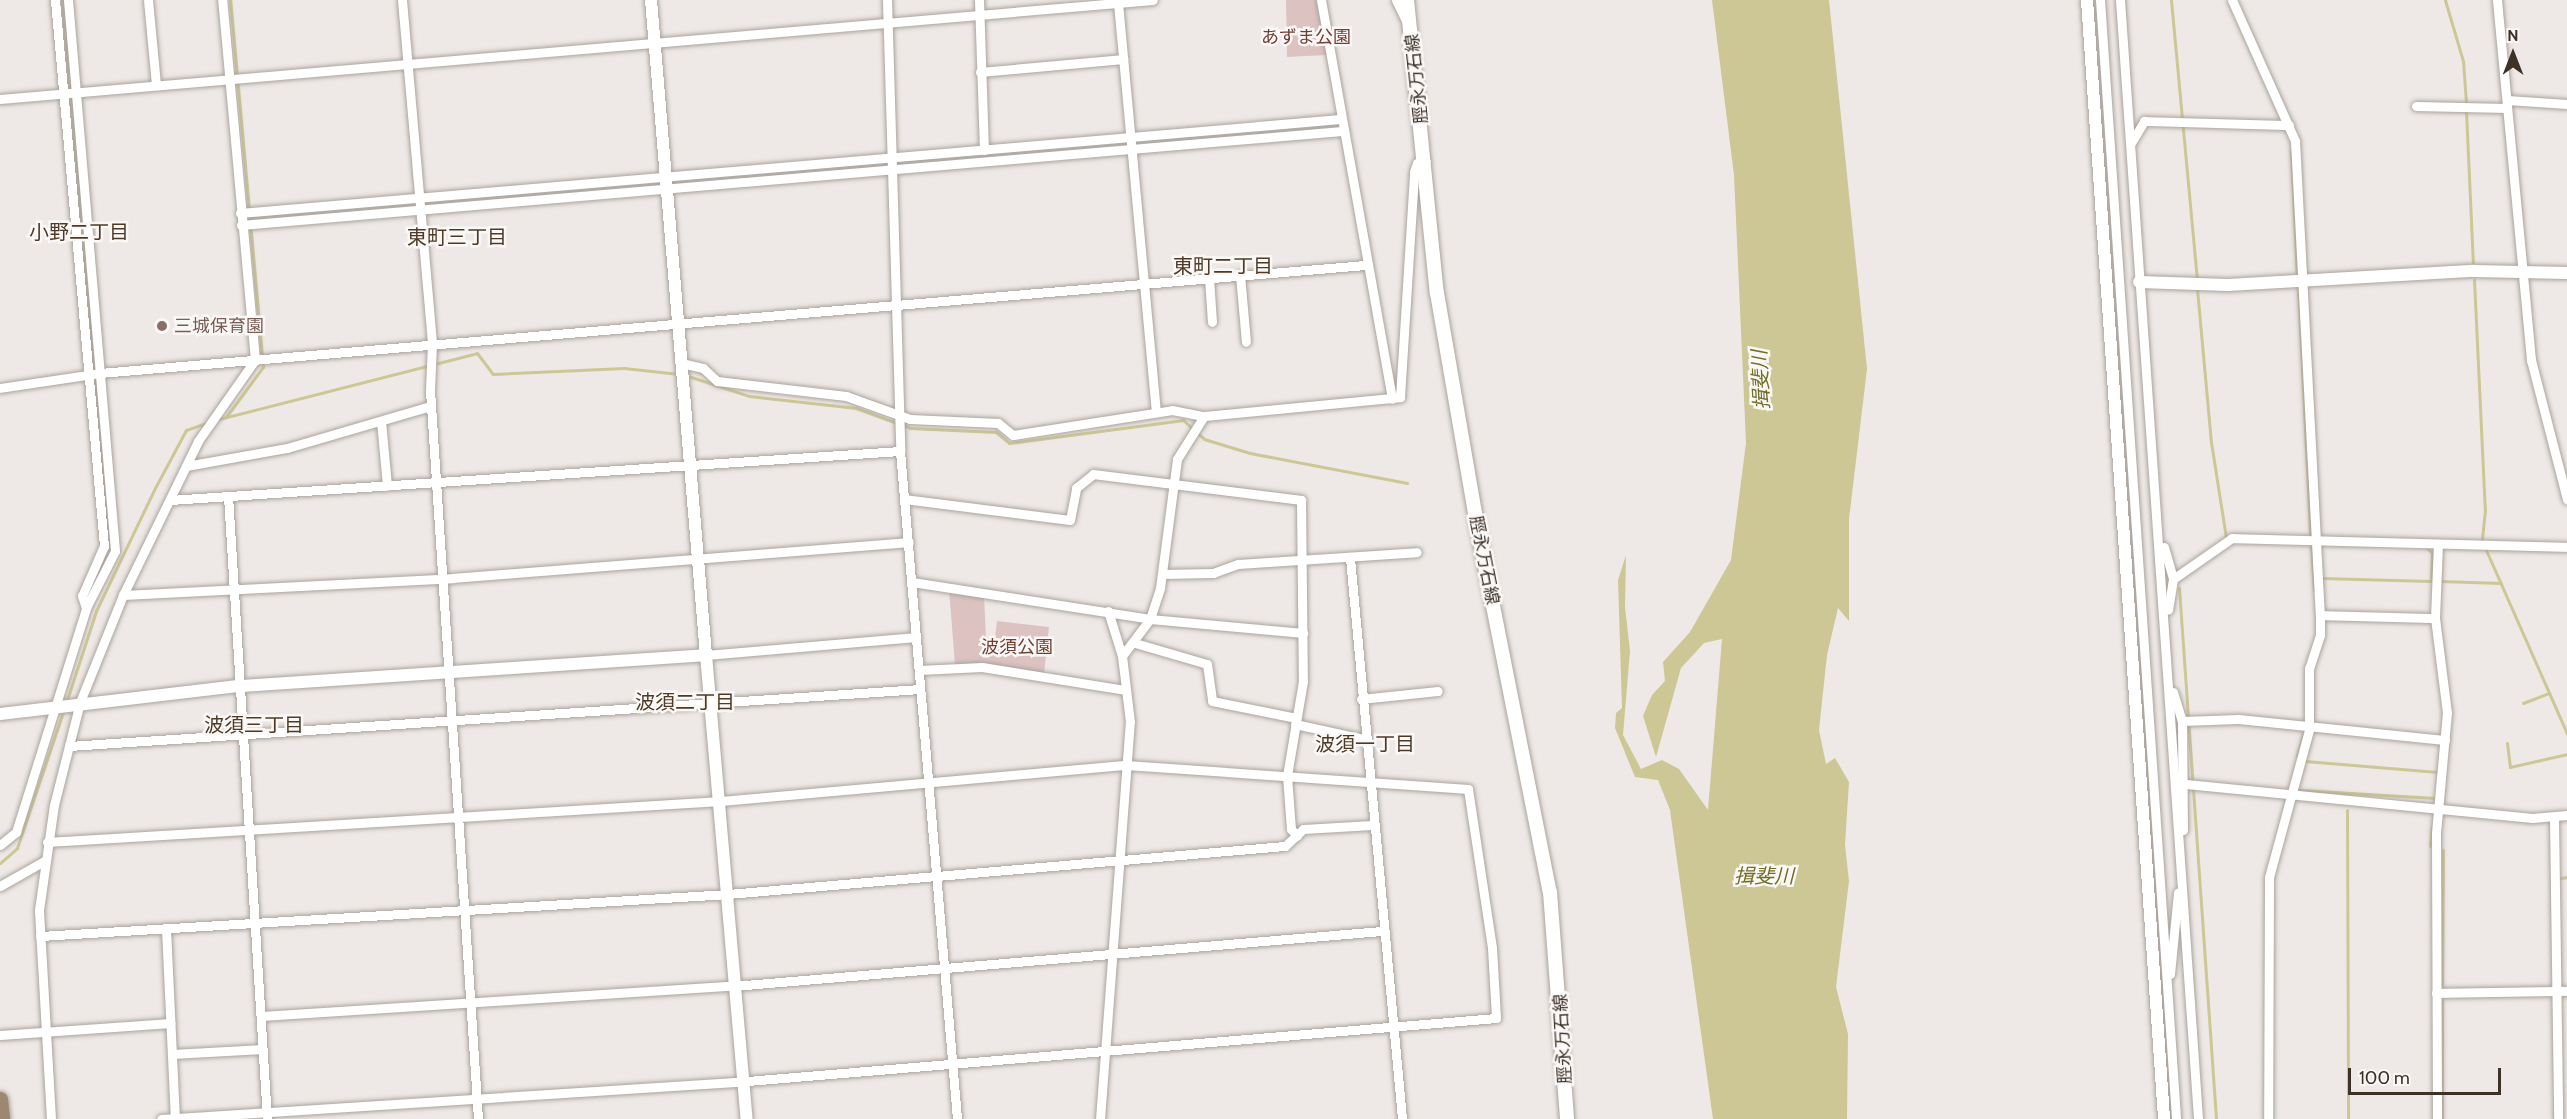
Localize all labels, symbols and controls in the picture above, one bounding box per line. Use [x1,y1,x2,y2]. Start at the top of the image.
north arrow [2483,24,2543,84]
park label: あずま公園 [1261,26,1351,48]
text: N [2507,26,2519,45]
street label: 脛永万石線 [1402,33,1432,125]
district label: 小野二丁目 [29,220,129,244]
district label: 東町三丁目 [407,225,507,249]
district label: 東町二丁目 [1173,254,1273,278]
place label: 三城保育園 [174,315,264,337]
marker: 三城保育園 [155,319,169,333]
water label: 揖斐川 [1747,349,1775,411]
street label: 脛永万石線 [1465,514,1503,606]
park label: 波須公園 [981,636,1053,658]
district label: 波須二丁目 [635,690,735,714]
district label: 波須三丁目 [204,713,304,737]
district label: 波須一丁目 [1315,732,1415,756]
water label: 揖斐川 [1734,864,1794,888]
street label: 脛永万石線 [1550,993,1576,1085]
scale bar [2351,1056,2504,1094]
text: 100 m [2359,1067,2410,1089]

